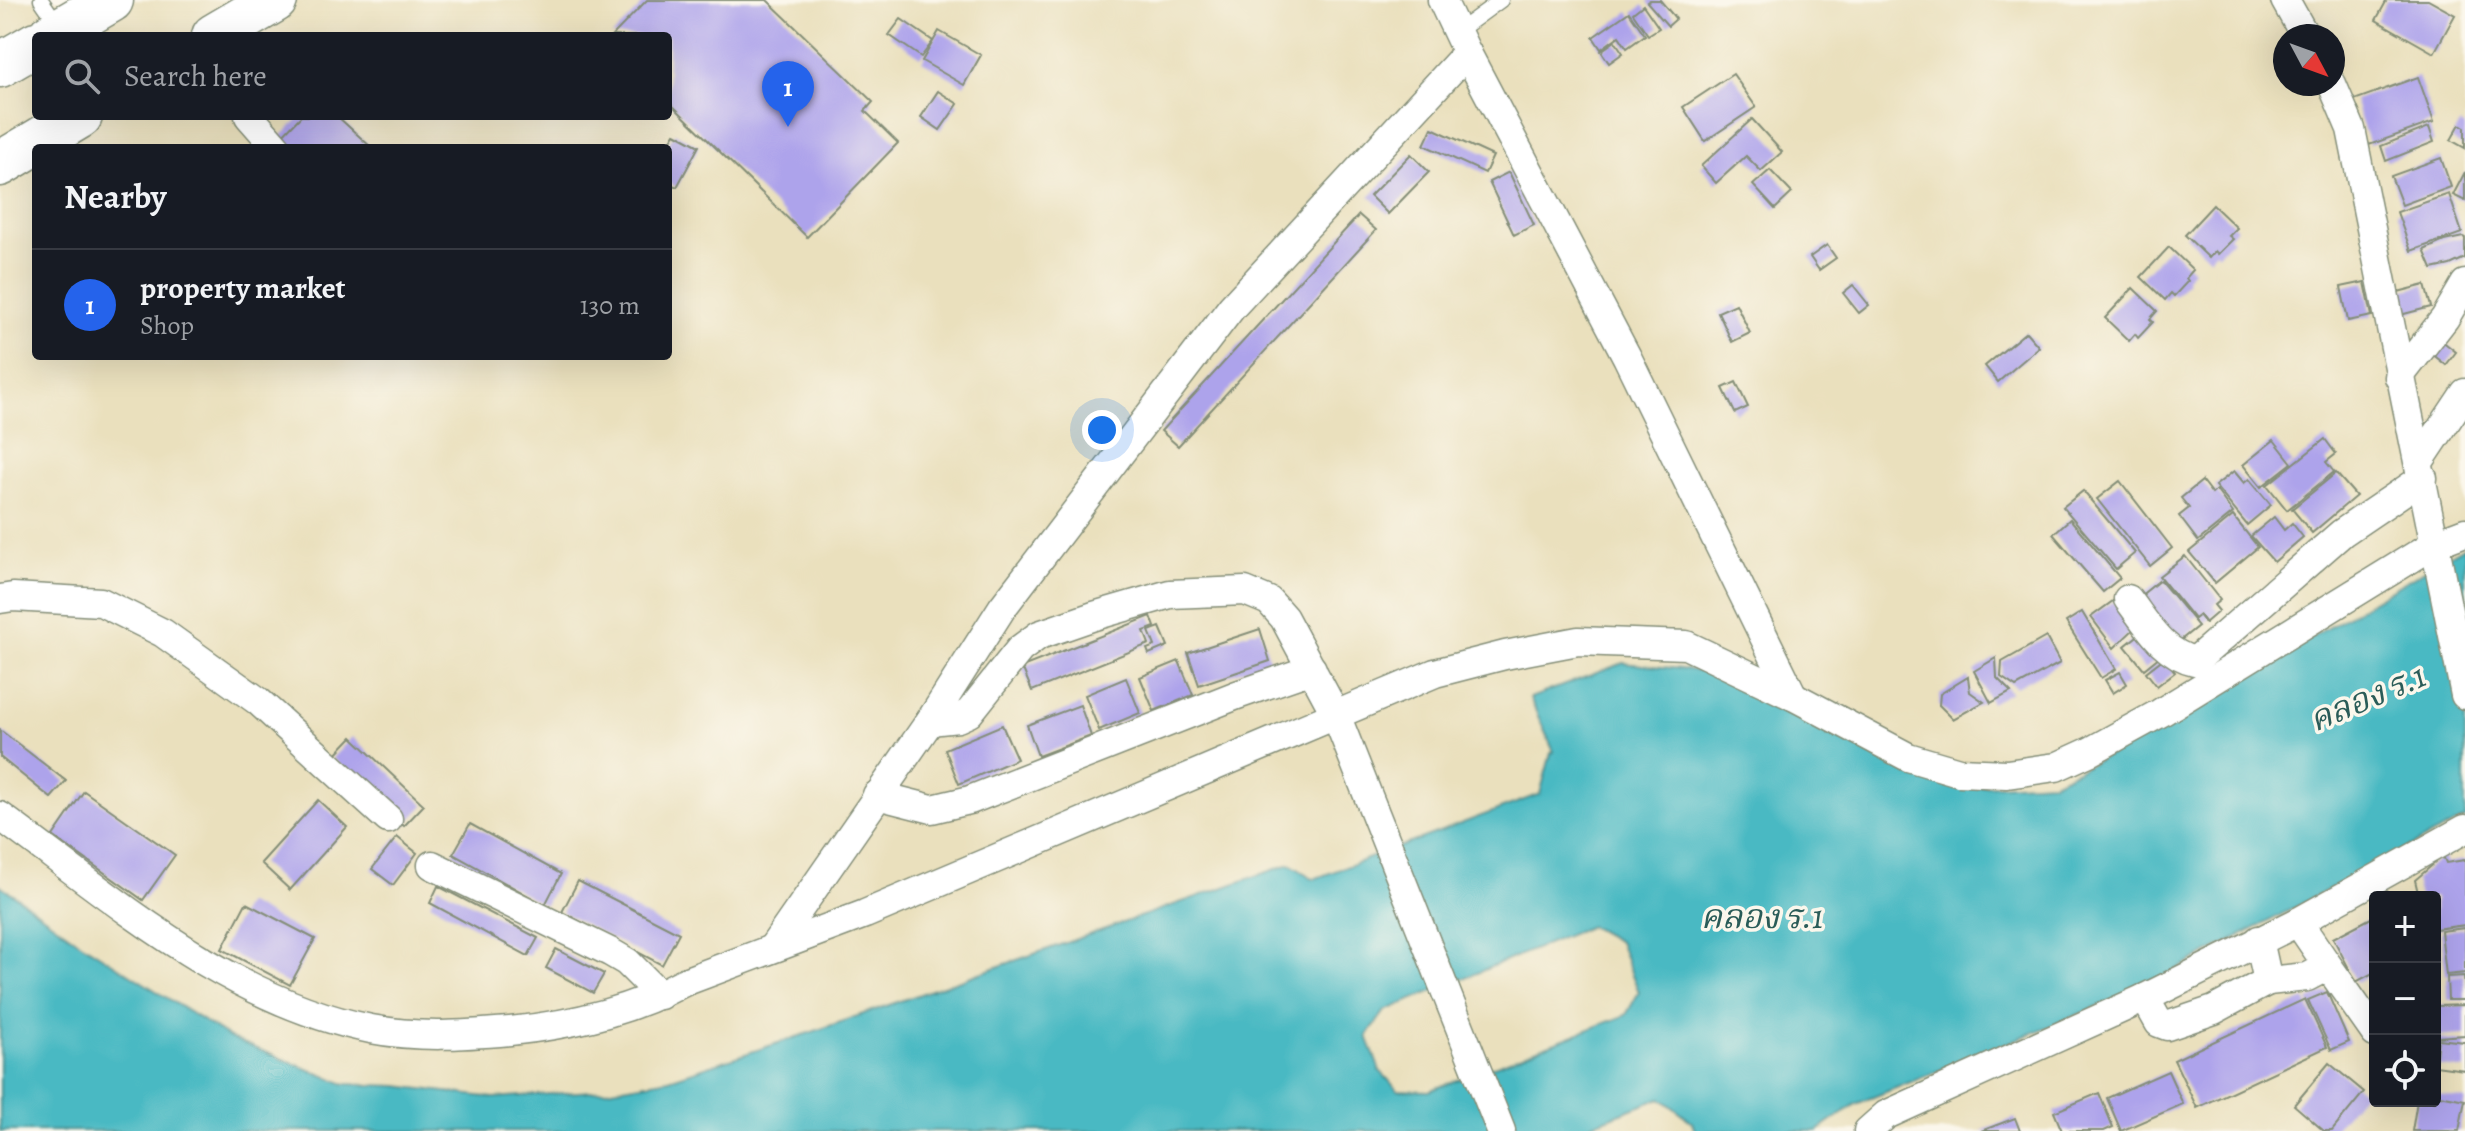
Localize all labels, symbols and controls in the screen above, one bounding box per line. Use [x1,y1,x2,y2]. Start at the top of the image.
north arrow [2273,24,2345,96]
search box [32,32,672,120]
icon: search [60,54,104,98]
text: Search here [124,56,267,96]
pin: 1 [762,61,814,127]
text: Nearby [64,173,167,220]
text: property market [140,268,346,308]
text: 1 [85,288,95,323]
text: 130 m [580,288,640,323]
text: Shop [140,308,194,343]
your location [1082,410,1122,450]
water label: คลอง ร.1 [2301,652,2433,743]
map controls [2369,891,2441,1107]
button: + [2369,891,2441,963]
water label: คลอง ร.1 [1700,893,1824,940]
button: − [2369,963,2441,1035]
button: locate [2369,1035,2441,1107]

